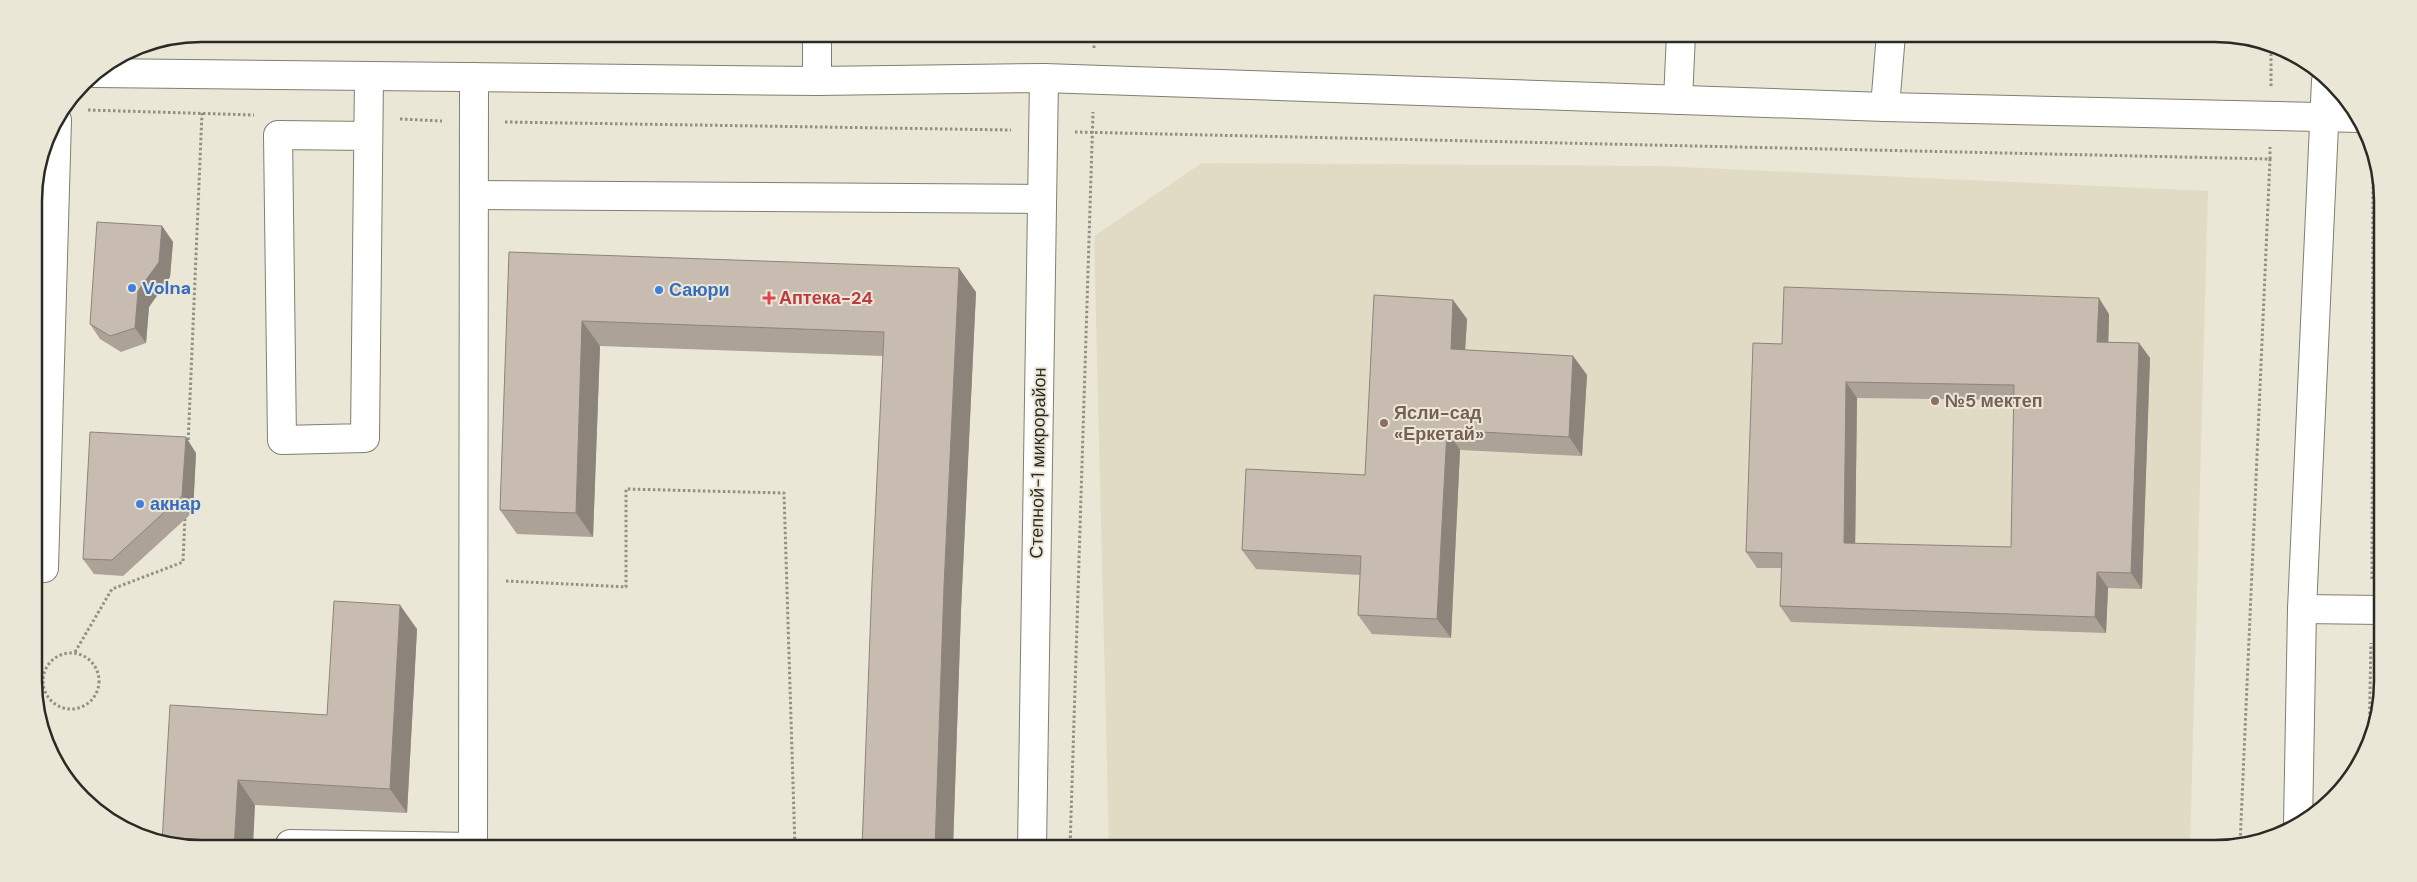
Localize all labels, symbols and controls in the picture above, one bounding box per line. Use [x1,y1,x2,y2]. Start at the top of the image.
place label: Volna [142,276,191,300]
place label: Саюри [669,278,730,302]
marker: Volna [126,282,138,294]
marker: Саюри [653,284,665,296]
place label: Аптека-24 [779,286,873,310]
marker: Аптека-24 [763,292,775,304]
street label: Степной-1 микрорайон [1024,367,1052,559]
place label: №5 мектеп [1945,389,2043,413]
marker: №5 мектеп [1929,395,1941,407]
place label: Ясли-сад «Еркетай» [1394,401,1484,446]
marker: Ясли-сад «Еркетай» [1378,417,1390,429]
place label: акнар [150,492,201,516]
marker: акнар [134,498,146,510]

